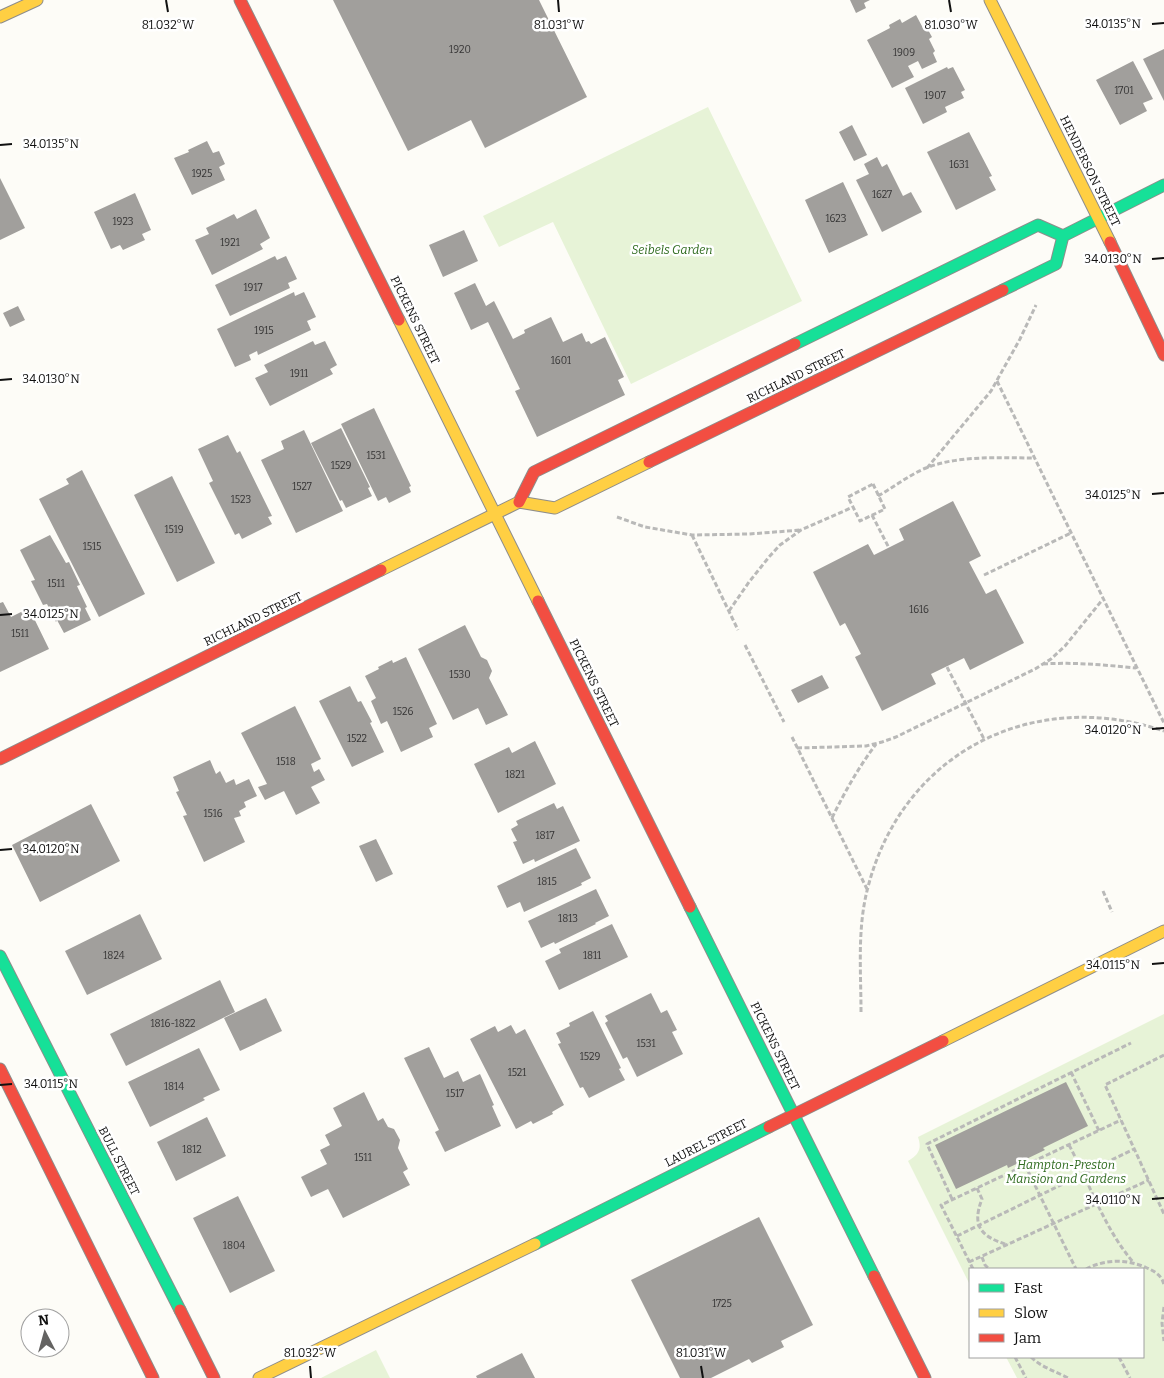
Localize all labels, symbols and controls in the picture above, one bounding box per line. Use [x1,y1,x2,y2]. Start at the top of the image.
text: 34.0135°N [1085,17,1142,31]
text: 81.032°W [142,18,195,32]
text: 81.031°W [534,18,585,32]
text: 81.030°W [924,18,979,32]
house number: 1920 [449,44,471,56]
house number: 1909 [893,47,915,59]
house number: 1701 [1114,85,1134,97]
house number: 1907 [924,90,946,102]
street label: HENDERSON STREET [1057,113,1123,229]
text: 34.0135°N [23,137,80,151]
house number: 1631 [949,159,969,171]
house number: 1925 [192,168,212,180]
house number: 1627 [872,189,892,201]
house number: 1623 [826,213,847,225]
house number: 1923 [112,216,134,228]
house number: 1921 [220,237,240,249]
park label: Seibels Garden [631,243,713,257]
text: 34.0130°N [1084,252,1142,266]
street label: PICKENS STREET [388,274,442,366]
house number: 1917 [244,282,262,294]
house number: 1915 [254,325,274,337]
street label: RICHLAND STREET [745,346,847,406]
house number: 1601 [551,355,571,367]
house number: 1911 [290,368,308,380]
text: 34.0130°N [22,372,80,386]
house number: 1531 [367,450,385,462]
house number: 1529 [331,460,351,472]
house number: 1527 [292,481,312,493]
text: 34.0125°N [1085,488,1141,502]
house number: 1523 [231,494,251,506]
house number: 1519 [164,524,184,536]
house number: 1515 [83,541,101,553]
house number: 1511 [47,578,65,590]
street label: RICHLAND STREET [202,589,304,649]
house number: 1616 [909,604,929,616]
text: 34.0125°N [23,607,79,621]
house number: 1511 [11,628,29,640]
street label: PICKENS STREET [567,637,621,729]
house number: 1530 [449,669,471,681]
house number: 1526 [393,706,413,718]
text: 34.0120°N [1084,723,1142,737]
house number: 1522 [347,733,367,745]
house number: 1518 [276,756,296,768]
house number: 1821 [505,769,525,781]
house number: 1516 [203,808,223,820]
house number: 1817 [535,830,555,842]
text: 34.0120°N [22,842,80,856]
house number: 1815 [537,876,557,888]
house number: 1813 [558,913,578,925]
house number: 1824 [103,950,125,962]
house number: 1811 [583,950,601,962]
text: 34.0115°N [1086,958,1141,972]
street label: PICKENS STREET [748,1000,802,1092]
house number: 1816-1822 [150,1018,196,1030]
house number: 1531 [637,1038,655,1050]
house number: 1529 [580,1051,600,1063]
house number: 1521 [508,1067,526,1079]
text: 34.0115°N [24,1077,79,1091]
house number: 1814 [164,1081,184,1093]
house number: 1517 [446,1088,464,1100]
street label: LAUREL STREET [663,1116,749,1170]
street label: BULL STREET [96,1124,142,1198]
house number: 1812 [182,1144,202,1156]
house number: 1511 [354,1152,372,1164]
park label: Hampton-Preston Mansion and Gardens [1006,1158,1126,1186]
text: 34.0110°N [1085,1193,1141,1207]
house number: 1804 [223,1240,245,1252]
legend [969,1268,1144,1358]
text: Fast [1014,1279,1043,1297]
house number: 1725 [712,1298,732,1310]
text: Slow [1014,1304,1049,1322]
north arrow [20,1308,70,1358]
text: N [37,1312,50,1330]
text: Jam [1013,1329,1042,1347]
text: 81.032°W [284,1346,337,1360]
text: 81.031°W [676,1346,727,1360]

